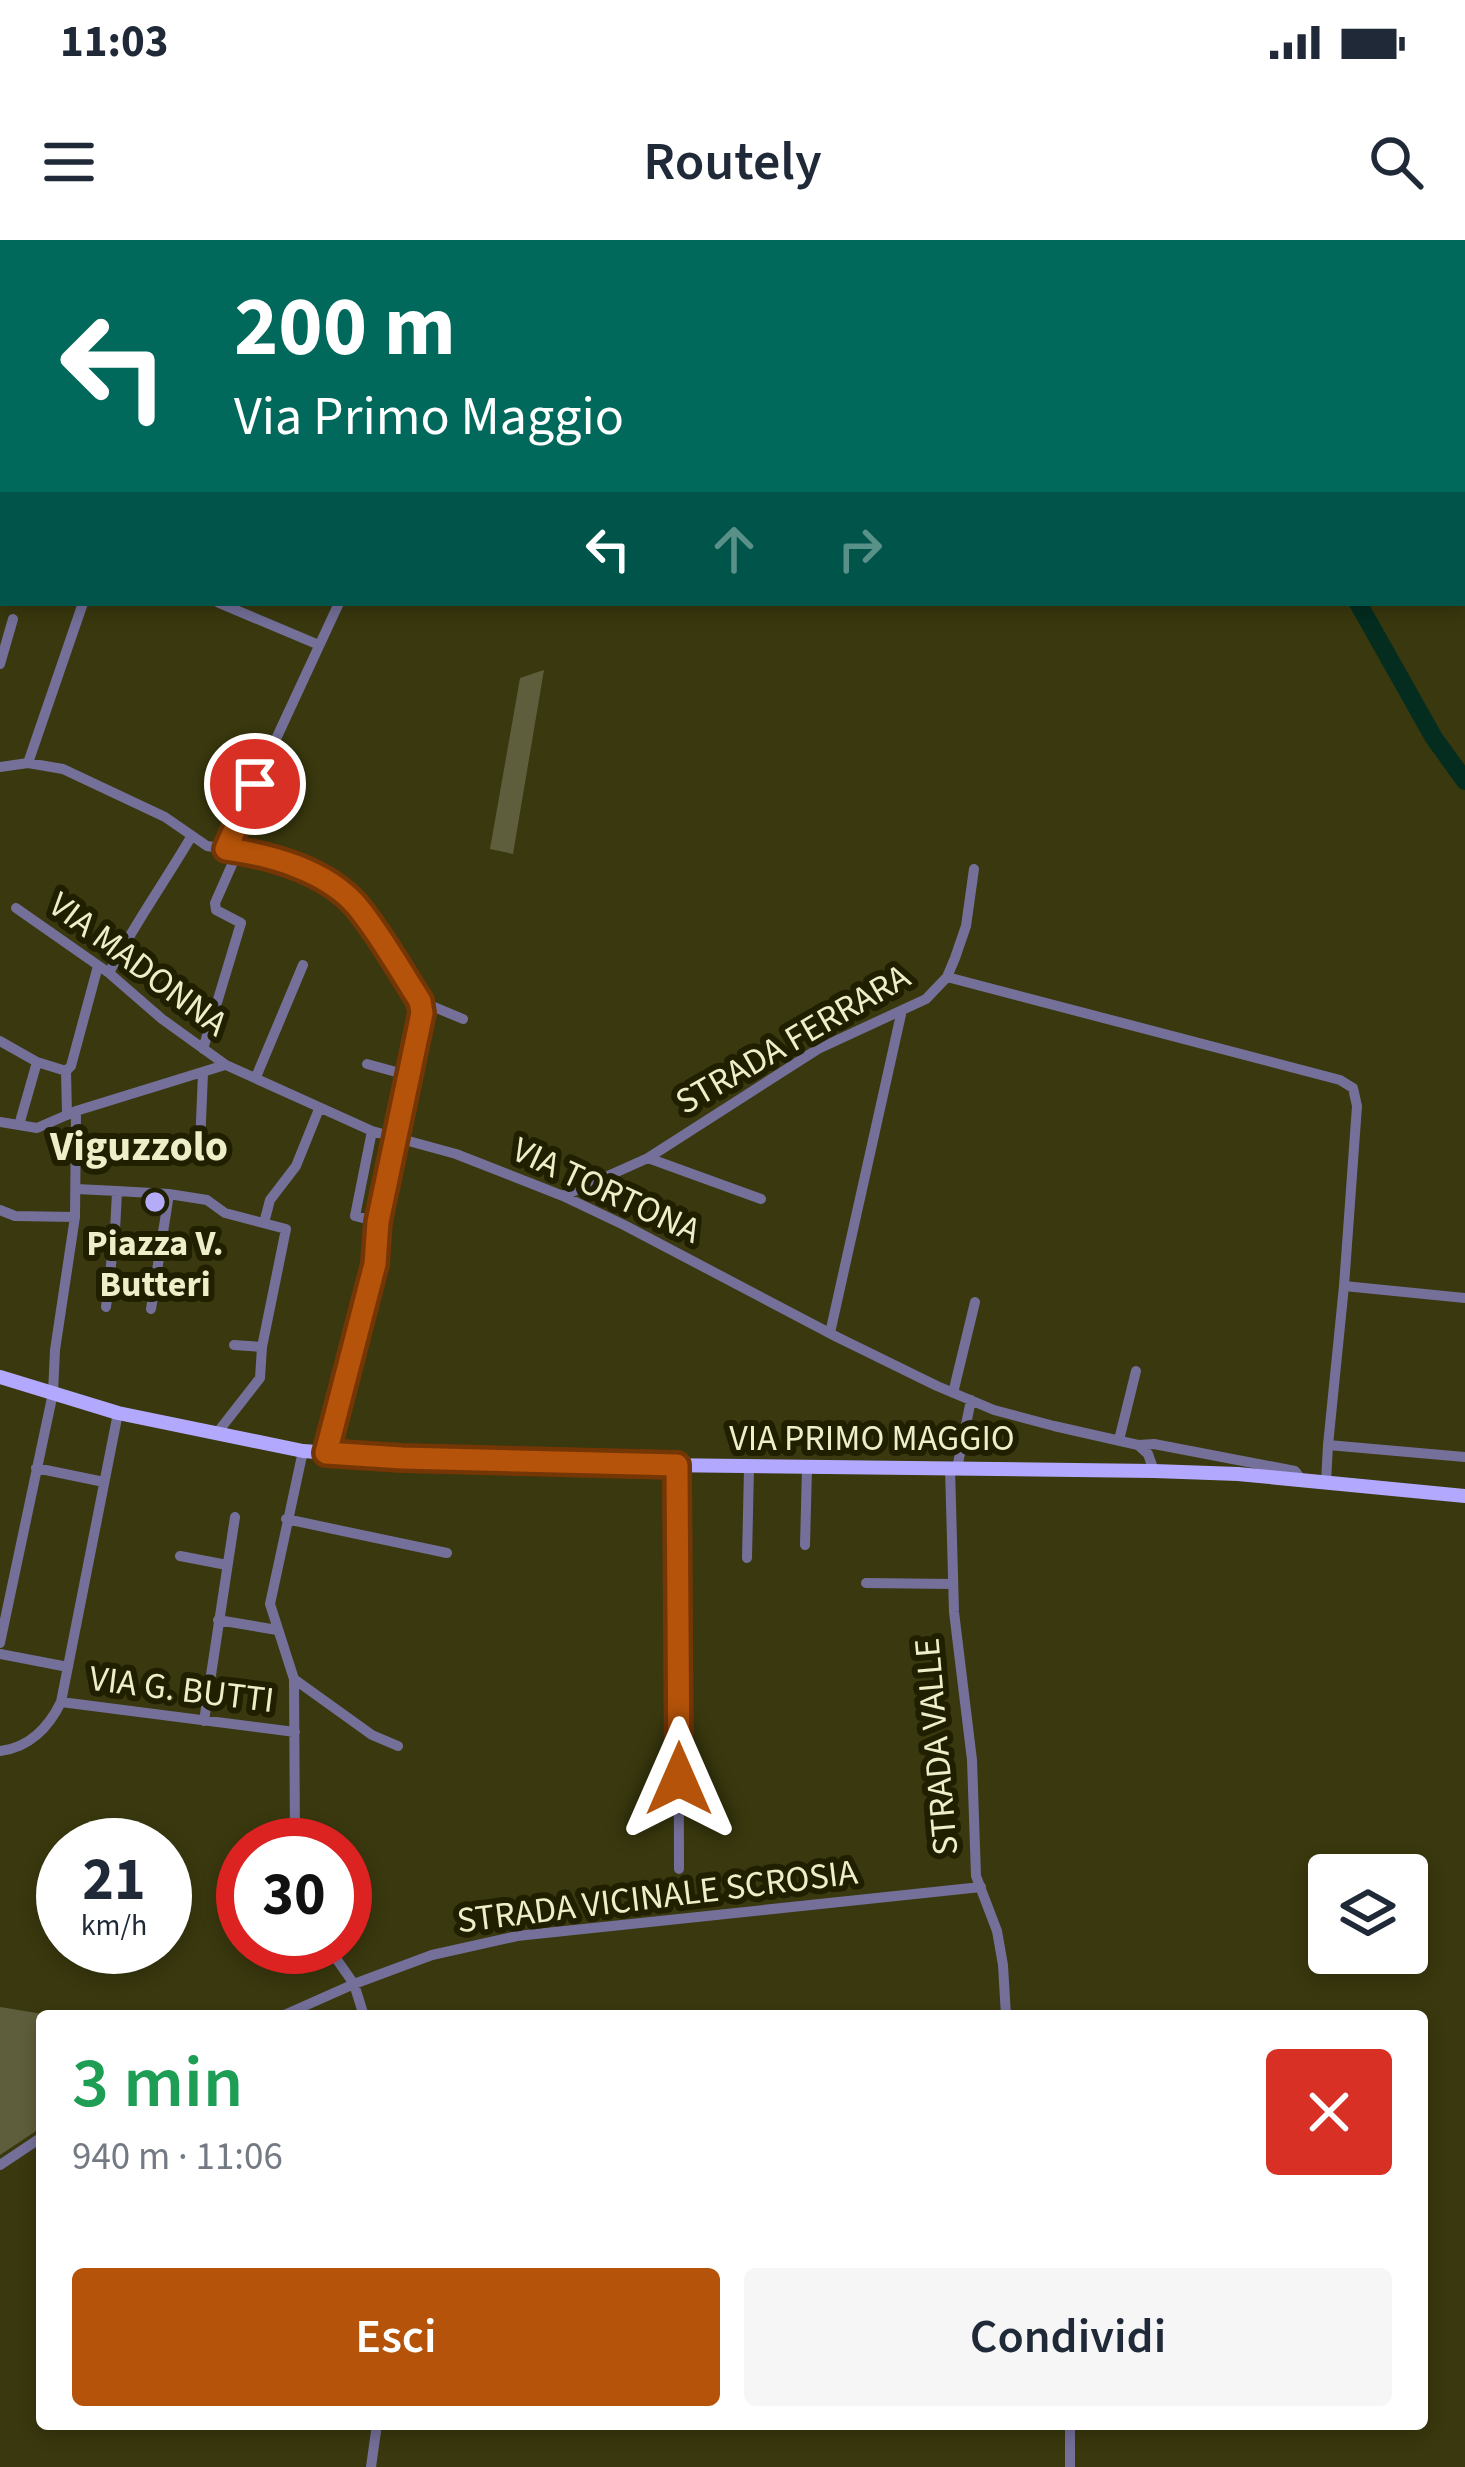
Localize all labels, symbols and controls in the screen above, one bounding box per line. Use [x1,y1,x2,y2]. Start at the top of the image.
text: 11:03 [60,10,169,74]
text: Routely [643,124,822,201]
icon: menu [36,129,102,195]
icon: search [1363,129,1429,195]
text: 200 m [234,268,456,388]
icon: left [36,288,192,444]
text: Via Primo Maggio [234,379,624,456]
icon: left [575,516,641,582]
icon: ahead [701,516,767,582]
icon: right [827,516,893,582]
pin [204,733,306,835]
icon: arrive [222,751,288,817]
street label: VIA MADONNA [38,880,239,1049]
street label: STRADA FERRARA [666,951,920,1127]
district label: Viguzzolo [49,1117,228,1177]
street label: VIA TORTONA [504,1125,709,1256]
marker: Piazza V. Butteri [142,1189,168,1215]
place label: Piazza V. Butteri [86,1218,224,1310]
street label: VIA PRIMO MAGGIO [729,1413,1015,1464]
street label: STRADA VALLE [902,1636,971,1858]
street label: VIA G. BUTTI [87,1653,277,1726]
position arrow [616,1716,742,1842]
speed limit sign: 30 [216,1818,372,1974]
text: 21 [82,1838,146,1923]
street label: STRADA VICINALE SCROSIA [454,1847,861,1946]
map controls [1308,1854,1428,1974]
button: layers [1308,1854,1428,1974]
text: km/h [81,1904,147,1947]
text: 3 min [72,2032,243,2135]
button: close [1266,2049,1392,2175]
text: 940 m · 11:06 [72,2129,283,2185]
button: Esci [72,2268,720,2406]
button: Condividi [744,2268,1392,2406]

